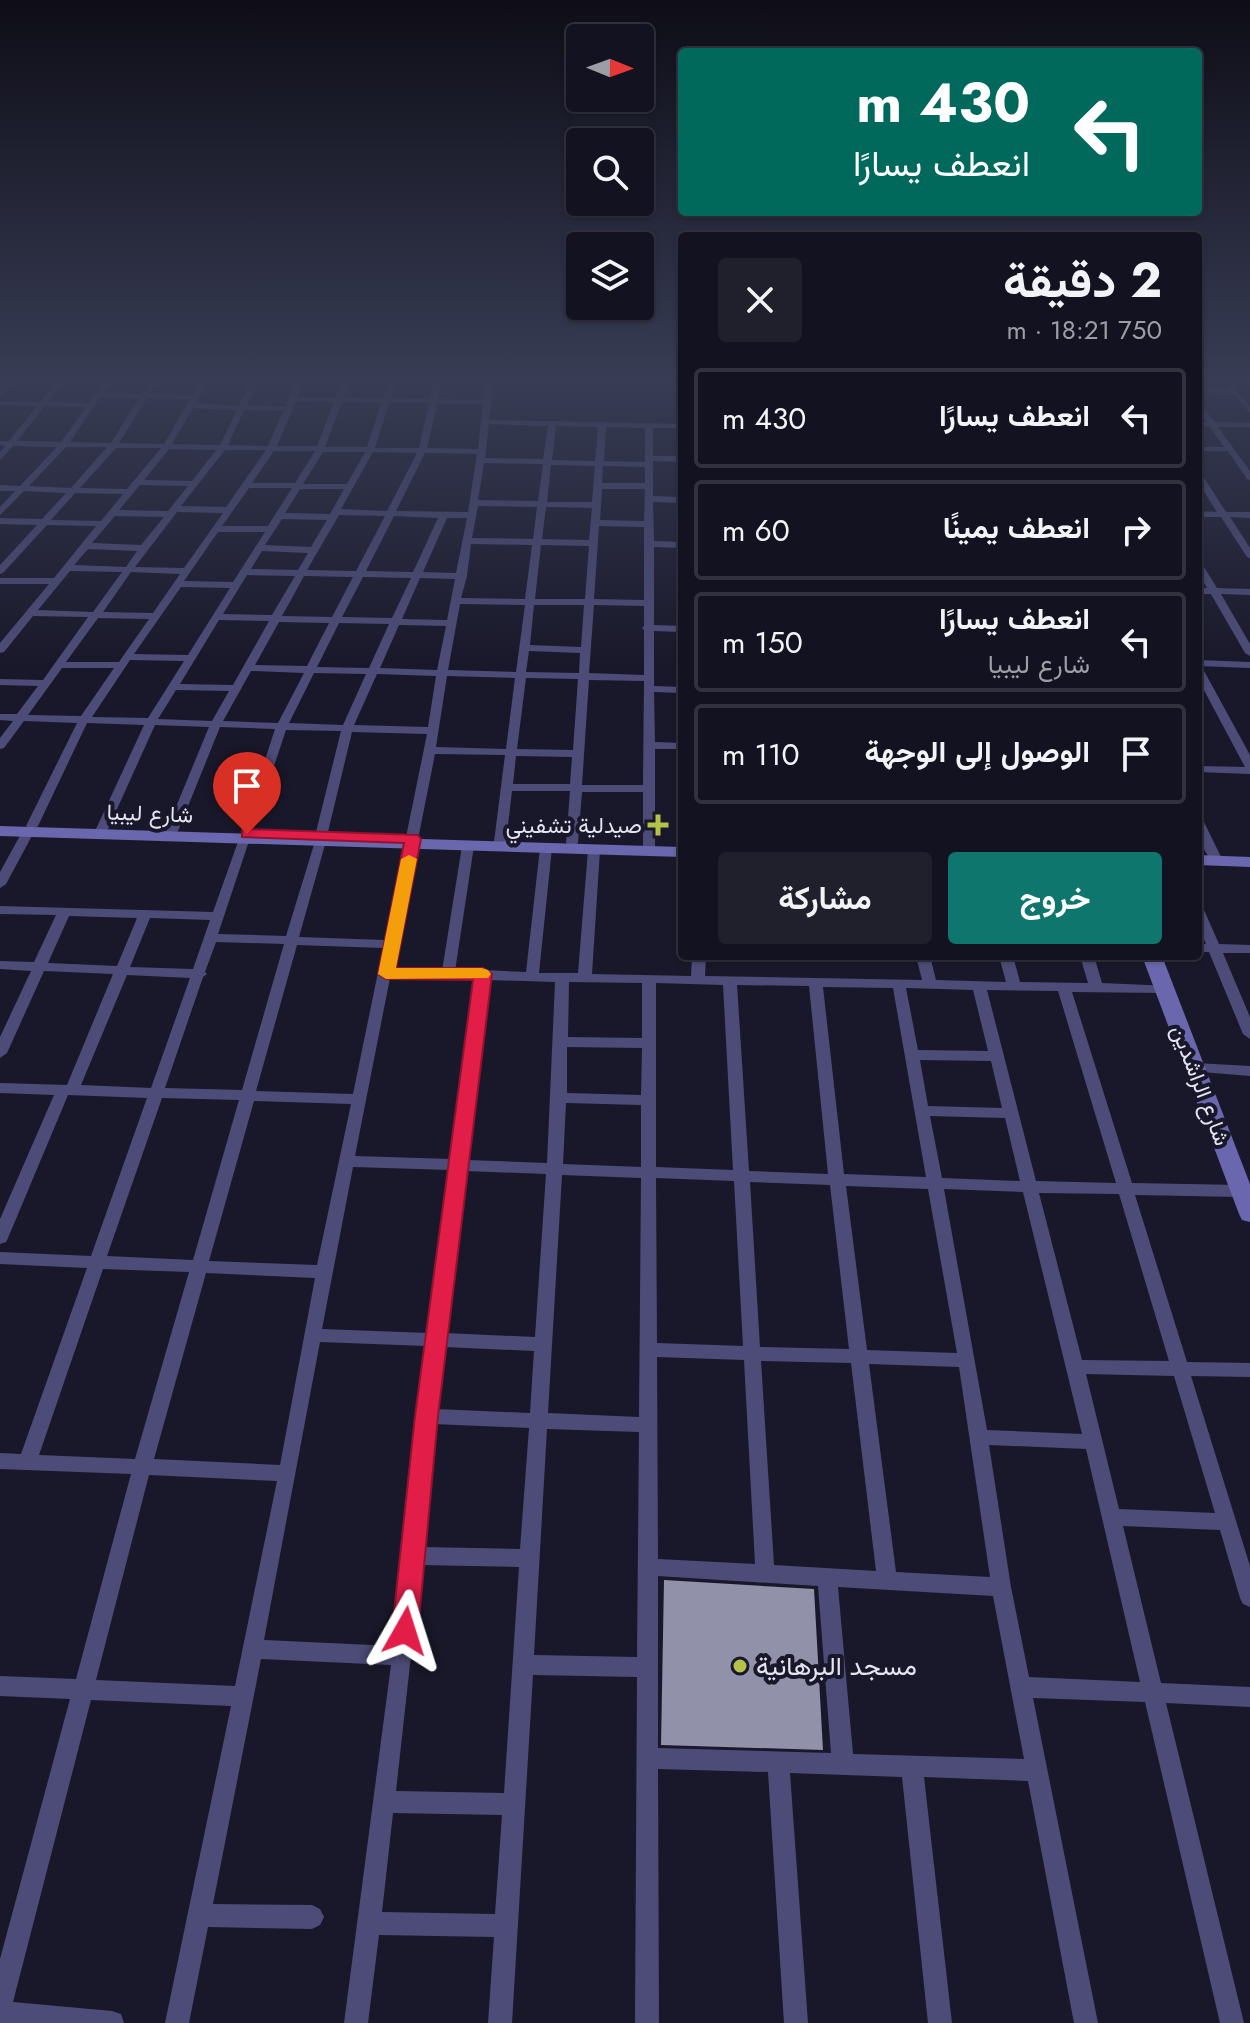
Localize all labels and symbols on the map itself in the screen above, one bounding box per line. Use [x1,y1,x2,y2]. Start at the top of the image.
north arrow [566,24,654,112]
pin [213,752,281,834]
street label: شارع ليبيا [106,795,194,831]
place label: صيدلية تشفيني [506,809,642,844]
marker: صيدلية تشفيني [649,816,667,834]
street label: شارع الراشدين [1163,1020,1239,1150]
position arrow [363,1589,447,1673]
place label: مسجد البرهانية [756,1647,917,1685]
marker: مسجد البرهانية [731,1657,749,1675]

